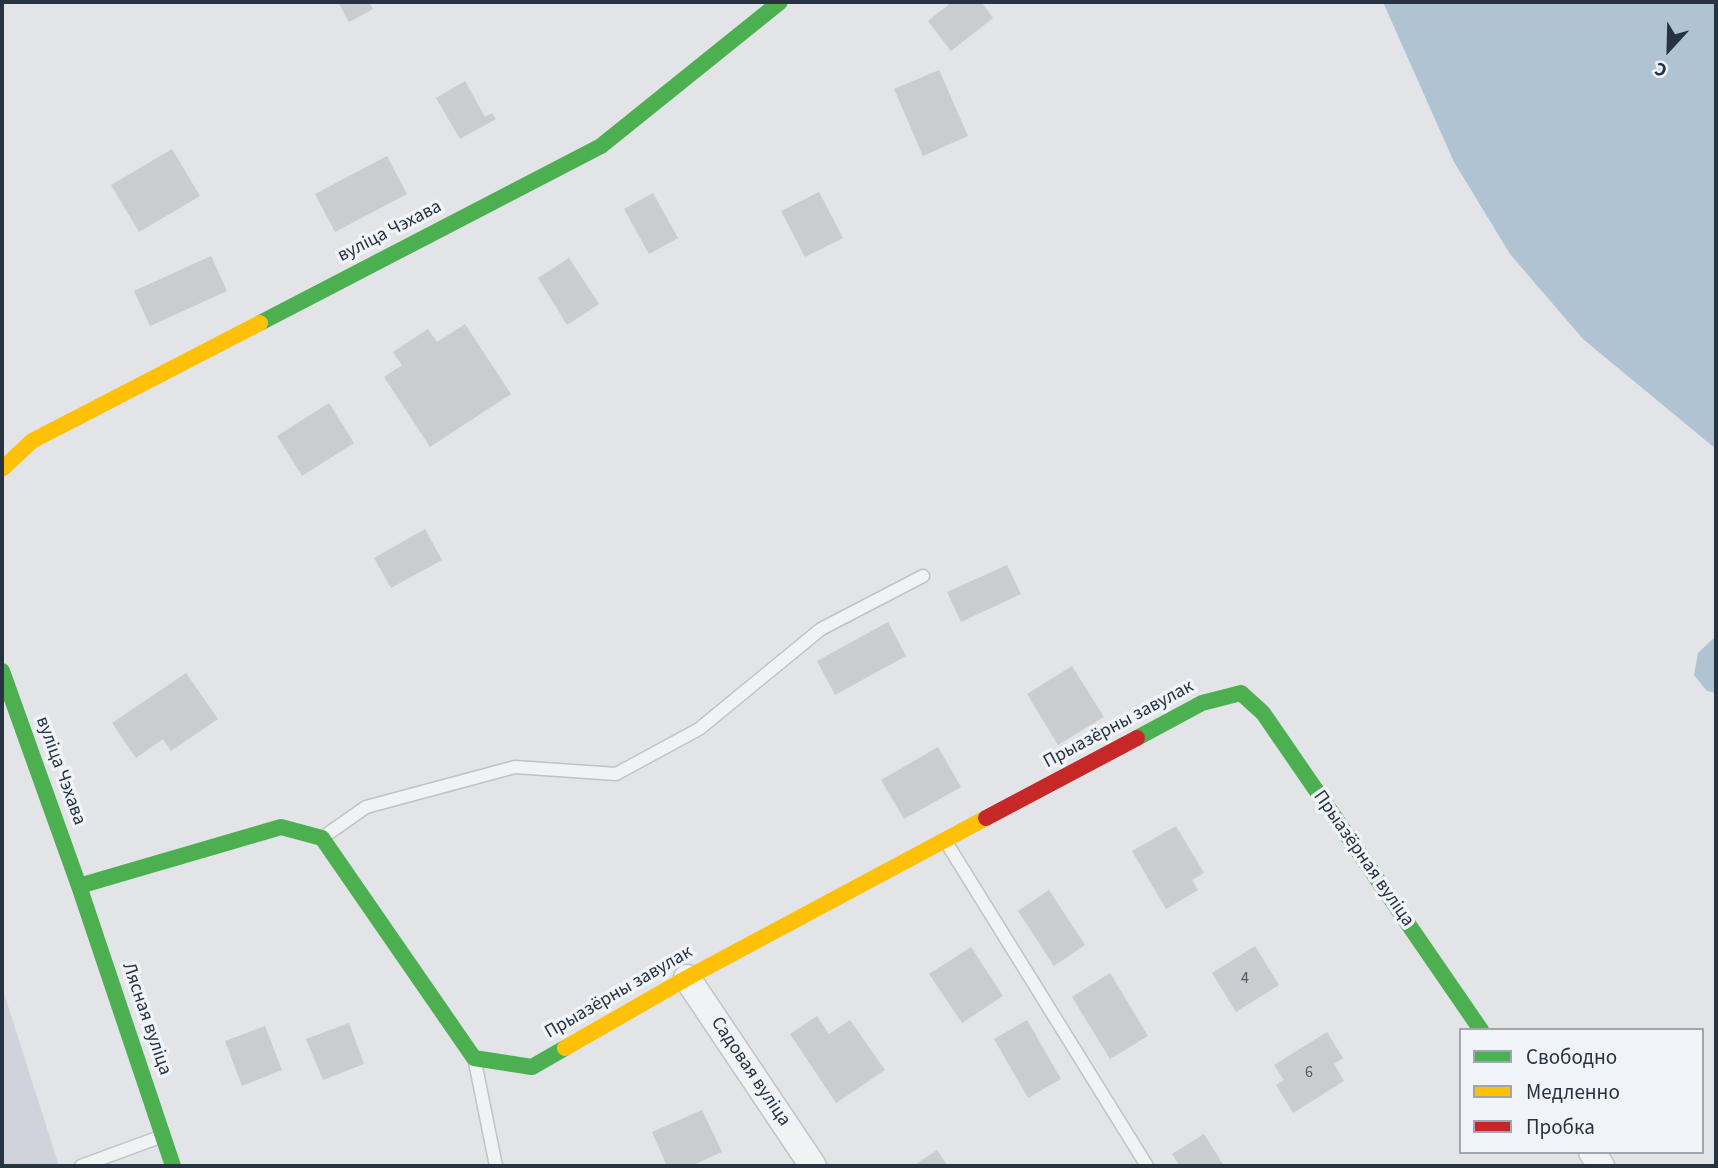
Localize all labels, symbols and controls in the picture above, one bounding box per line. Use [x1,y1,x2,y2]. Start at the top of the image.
north arrow [1634,14,1704,84]
text: С [1651,54,1671,84]
street label: вуліца Чэхава [334,196,446,268]
street label: Прыазёрны завулак [1040,676,1198,774]
street label: вуліца Чэхава [30,714,90,828]
street label: Прыазёрная вуліца [1307,787,1419,931]
street label: Прыазёрны завулак [541,941,697,1045]
street label: Лясная вуліца [116,960,176,1078]
house number: 4 [1241,969,1249,989]
street label: Садовая вуліца [705,1013,795,1131]
legend [1459,1028,1704,1154]
text: Свободно [1526,1042,1617,1072]
house number: 6 [1305,1063,1313,1083]
text: Медленно [1526,1077,1620,1107]
text: Пробка [1526,1112,1595,1142]

